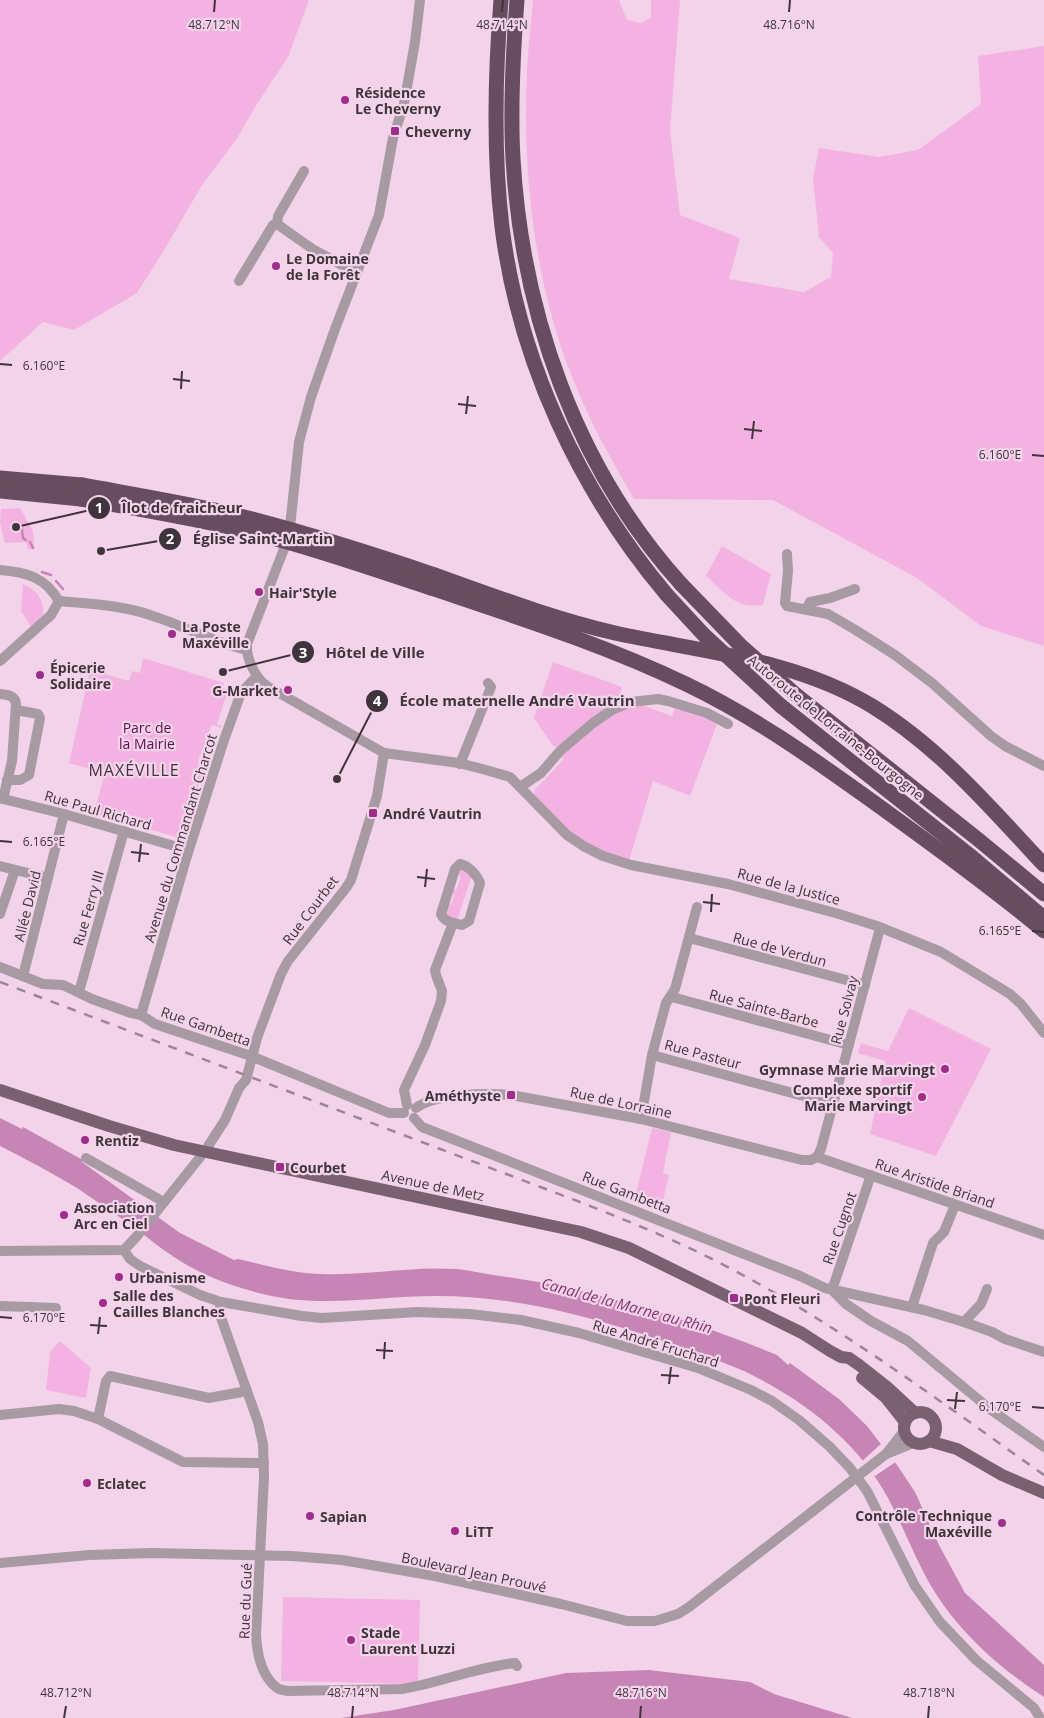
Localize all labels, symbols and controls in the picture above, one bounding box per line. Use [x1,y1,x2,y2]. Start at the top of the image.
text: 48.712°N [188,16,240,33]
text: 48.714°N [476,16,528,33]
text: 48.716°N [763,16,815,33]
place label: Résidence Le Cheverny [355,83,441,118]
marker: Résidence Le Cheverny [339,94,351,106]
place label: Cheverny [405,122,471,141]
marker: Cheverny [389,125,401,137]
place label: Le Domaine de la Forêt [286,249,369,284]
marker: Le Domaine de la Forêt [270,260,282,272]
text: 6.160°E [23,357,65,374]
text: 6.160°E [979,446,1021,463]
callout: Îlot de fraicheur [87,493,253,523]
text: 1 [95,497,103,517]
text: Îlot de fraicheur [121,497,243,517]
callout: Église Saint-Martin [157,524,343,554]
text: 2 [166,528,175,548]
text: Église Saint-Martin [193,528,333,548]
place label: Hair'Style [269,583,337,602]
marker: Hair'Style [253,586,265,598]
place label: La Poste Maxéville [182,617,249,652]
marker: La Poste Maxéville [166,628,178,640]
callout: Hôtel de Ville [290,637,435,667]
text: 3 [299,642,307,662]
text: Hôtel de Ville [325,642,425,662]
street label: Autoroute de Lorraine-Bourgogne [744,650,928,804]
place label: Épicerie Solidaire [50,658,111,693]
marker: Épicerie Solidaire [34,669,46,681]
place label: G-Market [212,681,278,700]
marker: G-Market [282,684,294,696]
callout: École maternelle André Vautrin [364,686,644,716]
text: 4 [373,690,382,710]
text: École maternelle André Vautrin [399,690,635,710]
park label: Parc de la Mairie [119,718,175,753]
street label: Avenue du Commandant Charcot [139,731,221,945]
district label: MAXÉVILLE [88,759,180,781]
street label: Rue Paul Richard [42,786,154,834]
place label: André Vautrin [383,804,482,823]
marker: André Vautrin [367,807,379,819]
text: 6.165°E [23,833,65,850]
street label: Rue de la Justice [735,863,843,909]
street label: Rue Ferry III [68,868,108,948]
street label: Allée David [9,869,45,943]
street label: Rue Courbet [278,872,342,948]
text: 6.165°E [979,922,1021,939]
street label: Rue de Verdun [731,927,829,971]
street label: Rue Solvay [826,973,863,1046]
street label: Rue Sainte-Barbe [707,984,821,1032]
street label: Rue Gambetta [159,1002,253,1050]
street label: Rue Pasteur [663,1035,744,1073]
place label: Gymnase Marie Marvingt [759,1060,935,1079]
marker: Gymnase Marie Marvingt [939,1063,951,1075]
place label: Complexe sportif Marie Marvingt [793,1080,914,1115]
street label: Rue de Lorraine [568,1082,674,1122]
place label: Améthyste [425,1086,501,1105]
marker: Améthyste [505,1089,517,1101]
marker: Complexe sportif Marie Marvingt [916,1091,928,1103]
place label: Rentiz [95,1131,139,1150]
marker: Rentiz [79,1134,91,1146]
street label: Rue Aristide Briand [873,1154,997,1212]
place label: Courbet [290,1158,346,1177]
marker: Courbet [274,1161,286,1173]
street label: Avenue de Metz [380,1165,486,1205]
street label: Rue Gambetta [580,1166,674,1218]
street label: Rue Cugnot [818,1189,860,1267]
place label: Association Arc en Ciel [74,1198,154,1233]
marker: Association Arc en Ciel [58,1209,70,1221]
place label: Urbanisme [129,1268,206,1287]
marker: Urbanisme [113,1271,125,1283]
water label: Canal de la Marne au Rhin [539,1273,715,1337]
place label: Salle des Cailles Blanches [113,1286,225,1321]
place label: Pont Fleuri [744,1289,820,1308]
marker: Pont Fleuri [728,1292,740,1304]
marker: Salle des Cailles Blanches [97,1297,109,1309]
text: 6.170°E [23,1309,65,1326]
street label: Rue André Fruchard [591,1315,721,1371]
text: 6.170°E [979,1398,1021,1415]
place label: Eclatec [97,1474,146,1493]
marker: Eclatec [81,1477,93,1489]
place label: Contrôle Technique Maxéville [855,1506,992,1541]
place label: Sapian [320,1507,367,1526]
marker: Sapian [304,1510,316,1522]
marker: Contrôle Technique Maxéville [996,1517,1008,1529]
place label: LiTT [465,1522,493,1541]
marker: LiTT [449,1525,461,1537]
street label: Boulevard Jean Prouvé [400,1547,548,1597]
street label: Rue du Gué [234,1562,256,1639]
place label: Stade Laurent Luzzi [361,1623,455,1658]
marker: Stade Laurent Luzzi [345,1634,357,1646]
text: 48.712°N [40,1684,92,1701]
text: 48.714°N [327,1684,379,1701]
text: 48.716°N [615,1684,667,1701]
text: 48.718°N [903,1684,955,1701]

